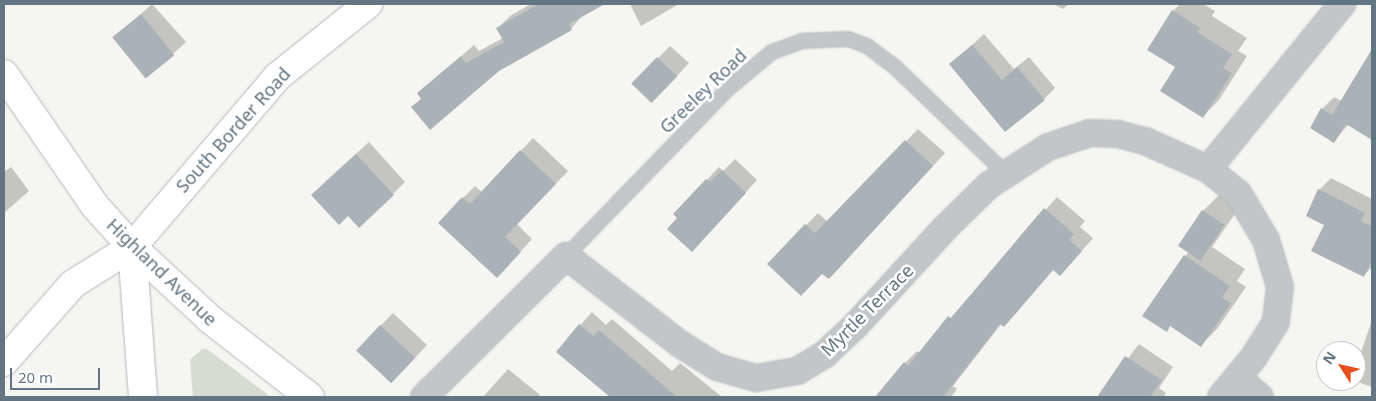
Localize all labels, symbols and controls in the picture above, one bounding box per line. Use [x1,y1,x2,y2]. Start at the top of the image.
street label: Greeley Road [655,44,751,138]
street label: South Border Road [171,63,295,197]
street label: Highland Avenue [102,214,222,330]
street label: Myrtle Terrace [817,260,917,360]
north arrow [1316,341,1366,391]
text: N [1318,348,1340,368]
scale bar [12,358,102,390]
text: 20 m [18,367,53,387]

